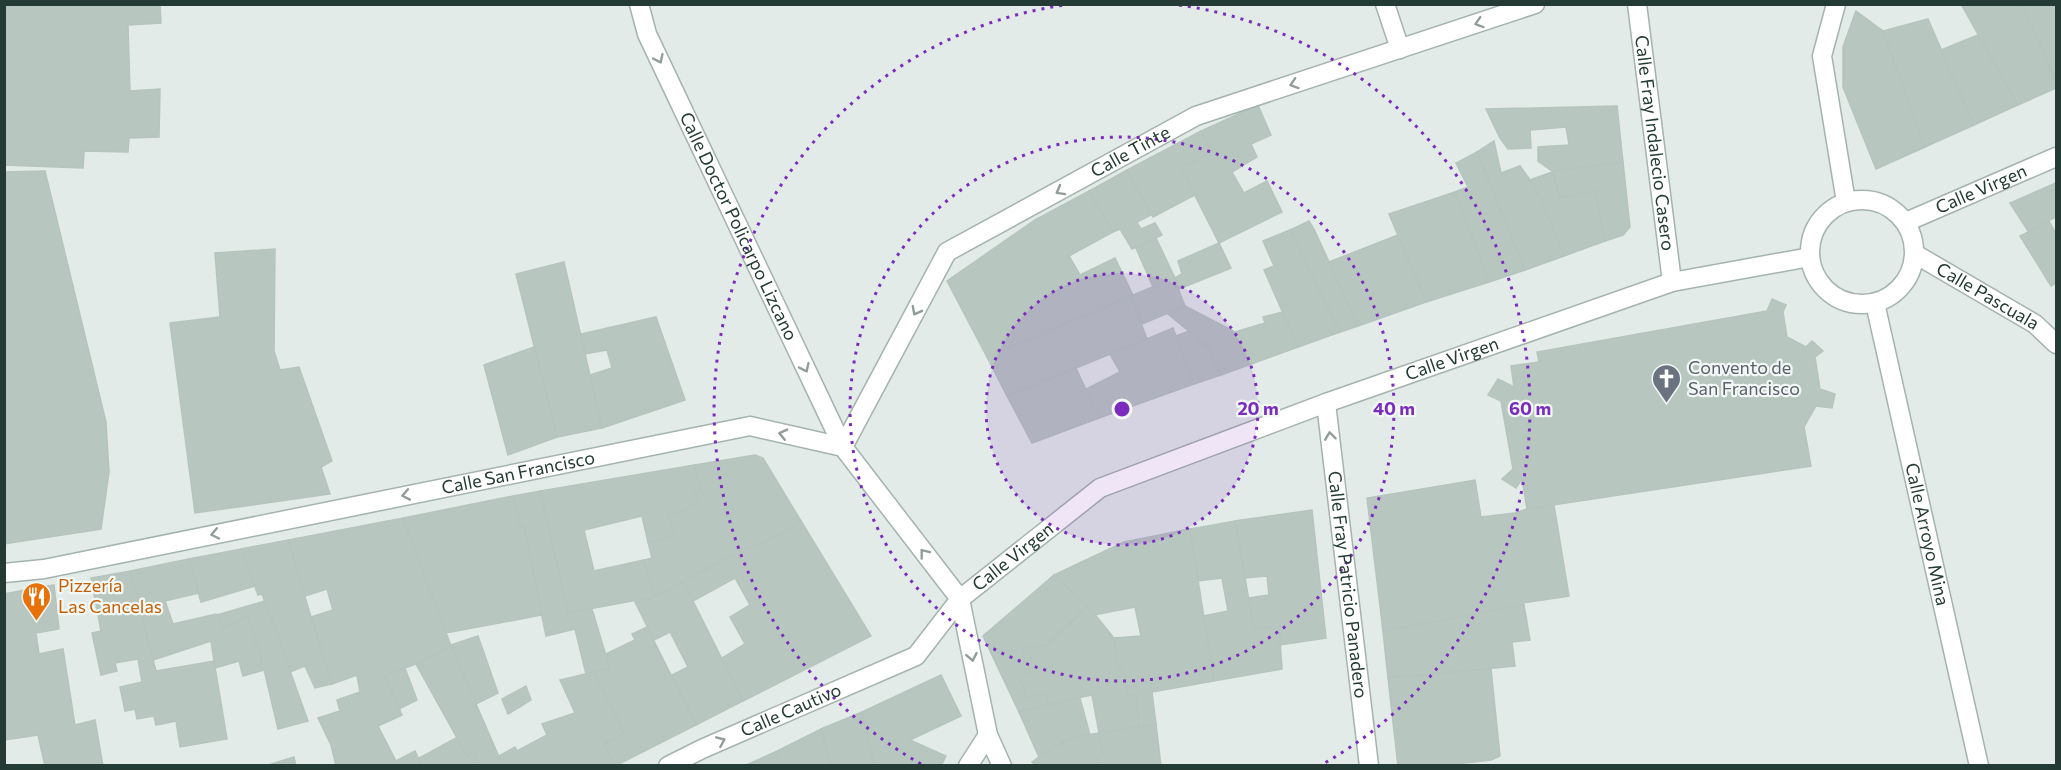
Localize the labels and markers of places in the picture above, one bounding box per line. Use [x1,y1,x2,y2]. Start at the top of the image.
place label: Convento de San Francisco [1688,356,1800,399]
church icon: Convento de San Francisco [1651,362,1683,404]
centre of rings [1112,399,1132,419]
place label: Pizzería Las Cancelas [58,574,162,617]
restaurant icon: Pizzería Las Cancelas [21,580,53,622]

